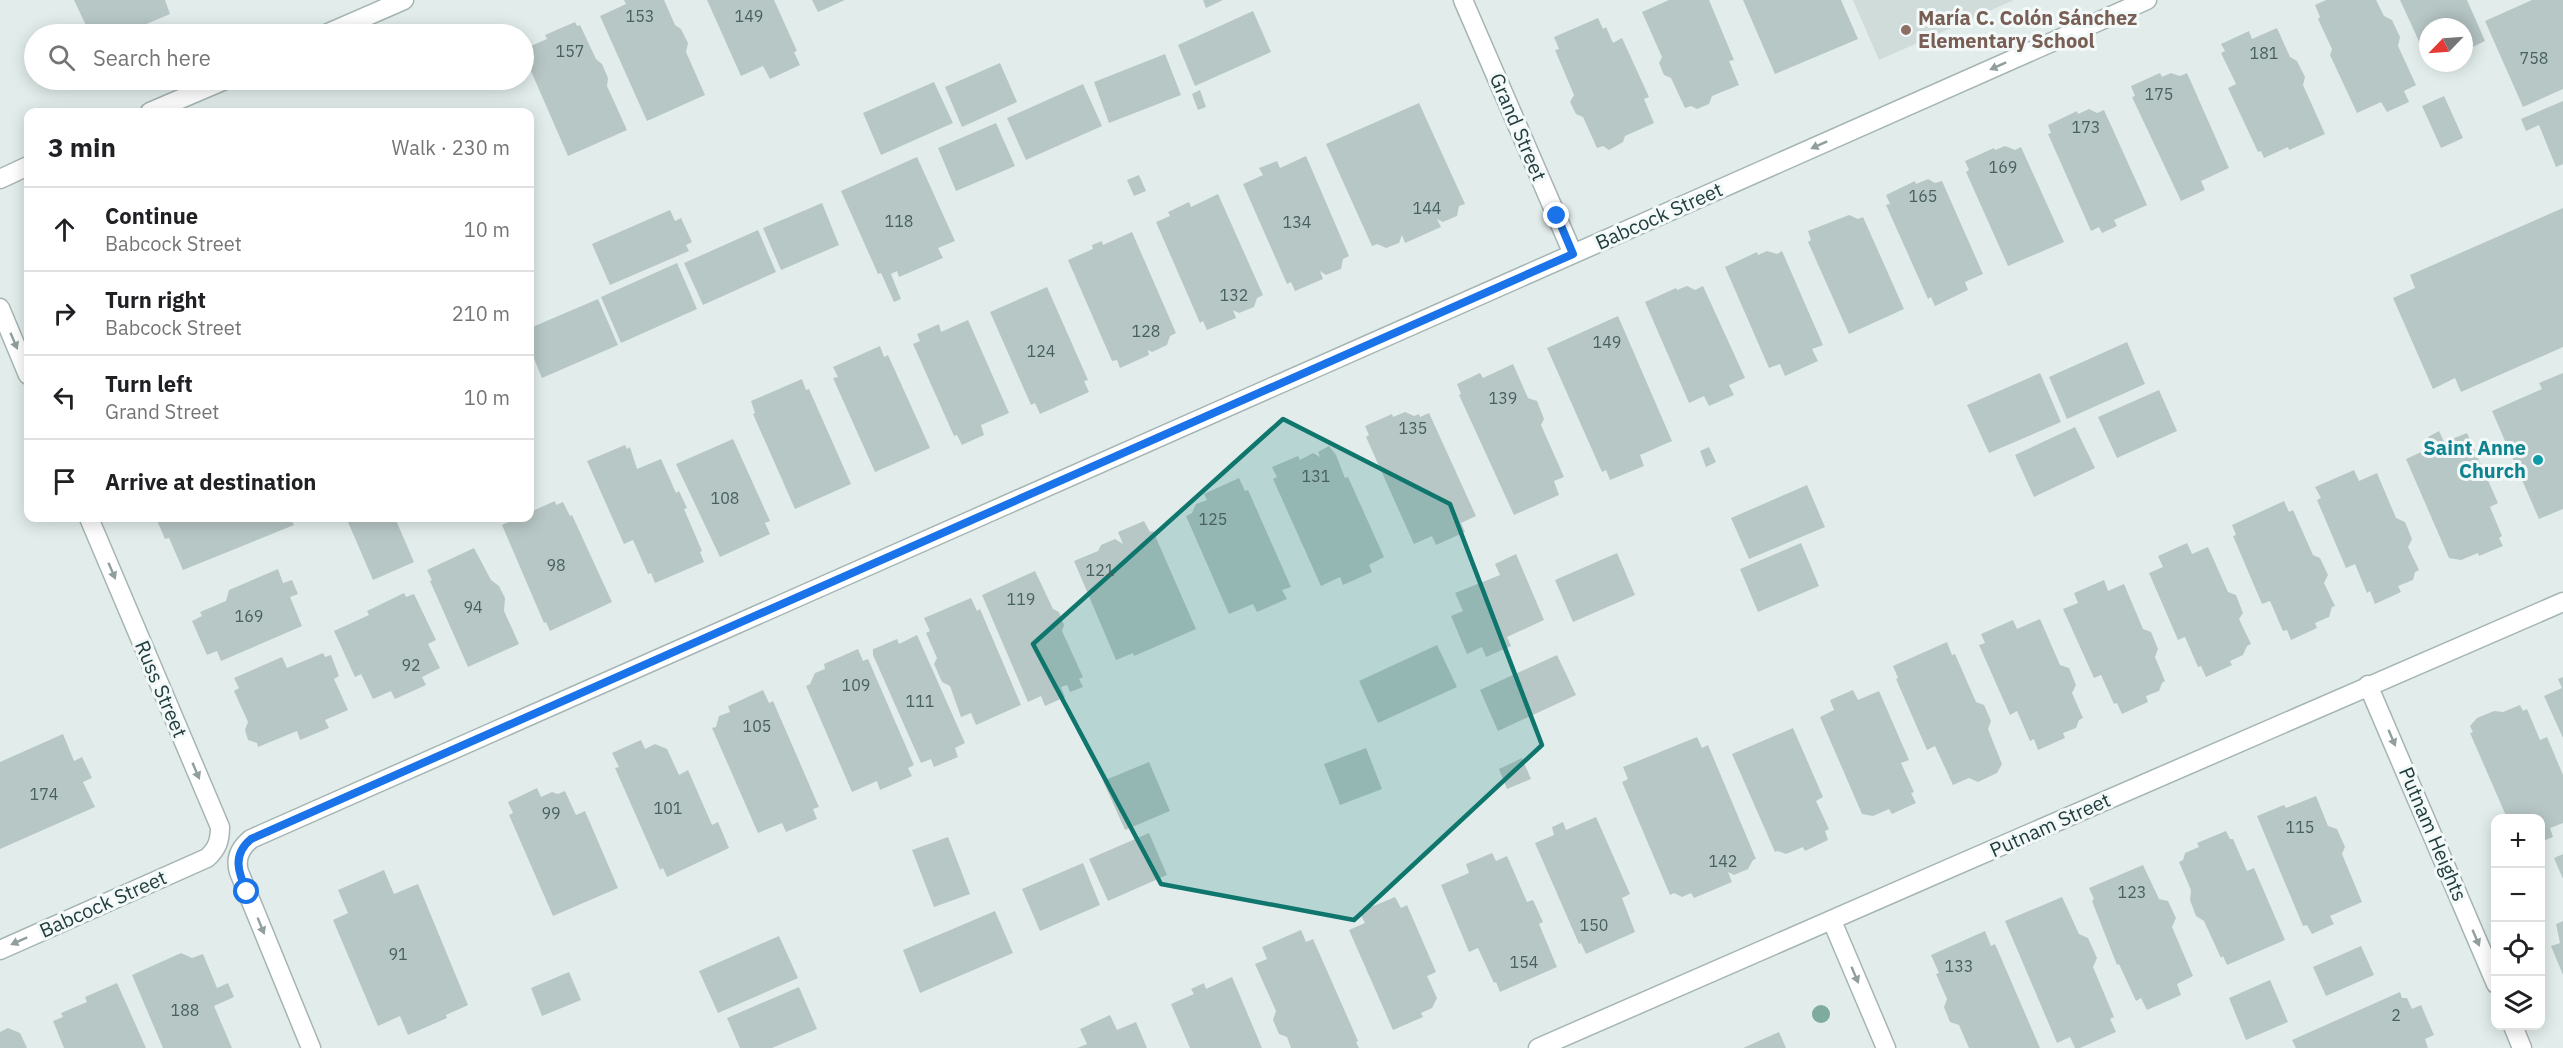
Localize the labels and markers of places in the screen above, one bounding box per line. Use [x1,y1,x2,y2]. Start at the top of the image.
place label: María C. Colón Sánchez Elementary School [1918,4,2137,54]
marker: María C. Colón Sánchez Elementary School [1899,23,1913,37]
place label: Saint Anne Church [2423,434,2526,484]
marker: Saint Anne Church [2531,453,2545,467]

